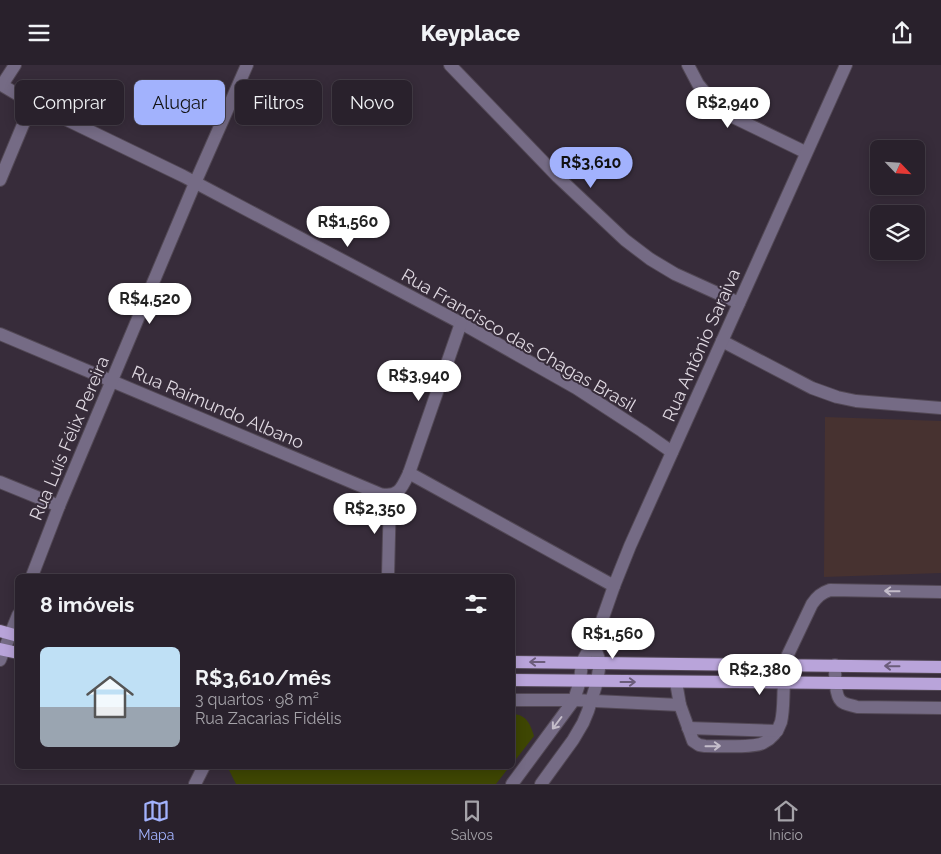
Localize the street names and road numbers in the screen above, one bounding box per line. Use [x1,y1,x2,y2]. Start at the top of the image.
street label: Rua Francisco das Chagas Brasil [398,264,640,416]
street label: Rua Antônio Saraiva [658,265,744,425]
street label: Rua Luís Félix Pereira [25,353,113,523]
street label: Rua Raimundo Albano [129,361,307,453]

